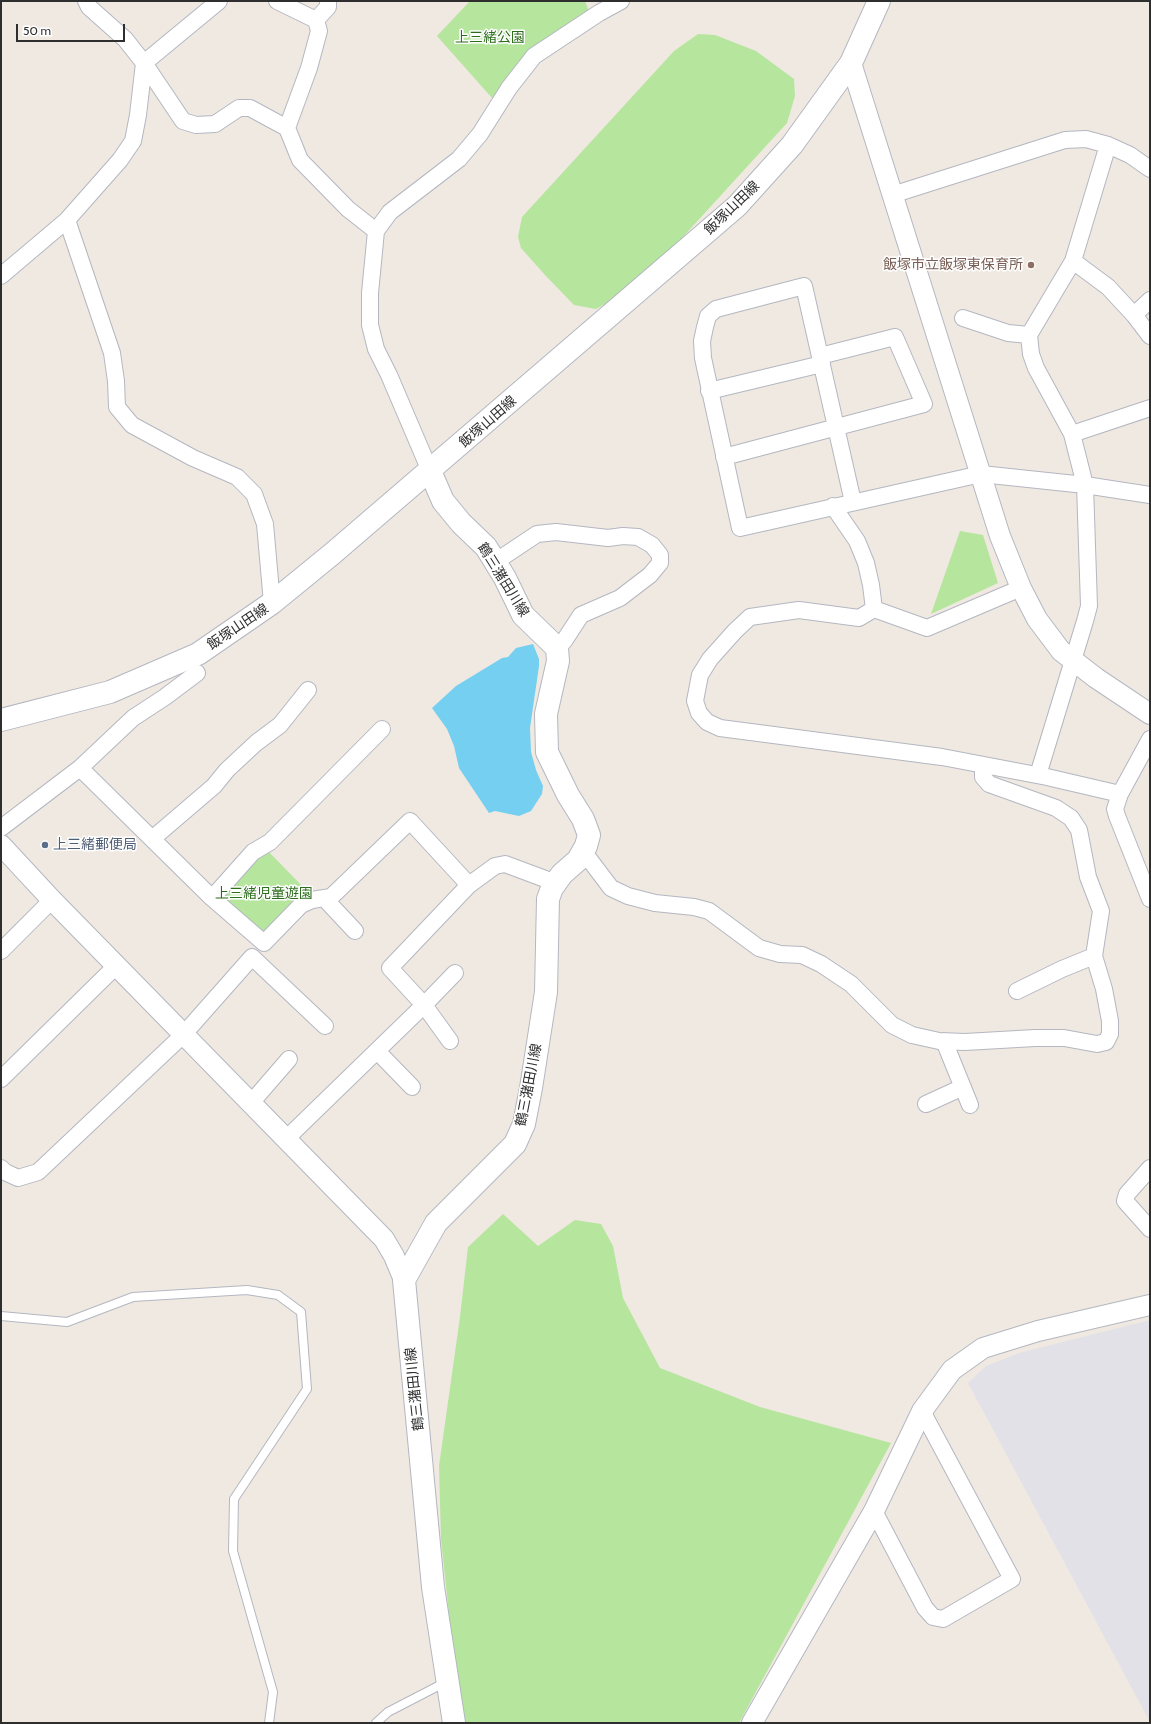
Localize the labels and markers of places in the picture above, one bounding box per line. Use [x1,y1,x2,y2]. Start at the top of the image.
place label: 飯塚市立飯塚東保育所 [883,257,1023,273]
marker: 飯塚市立飯塚東保育所 [1026,260,1036,270]
place label: 上三緒郵便局 [53,837,137,853]
marker: 上三緒郵便局 [40,840,50,850]

